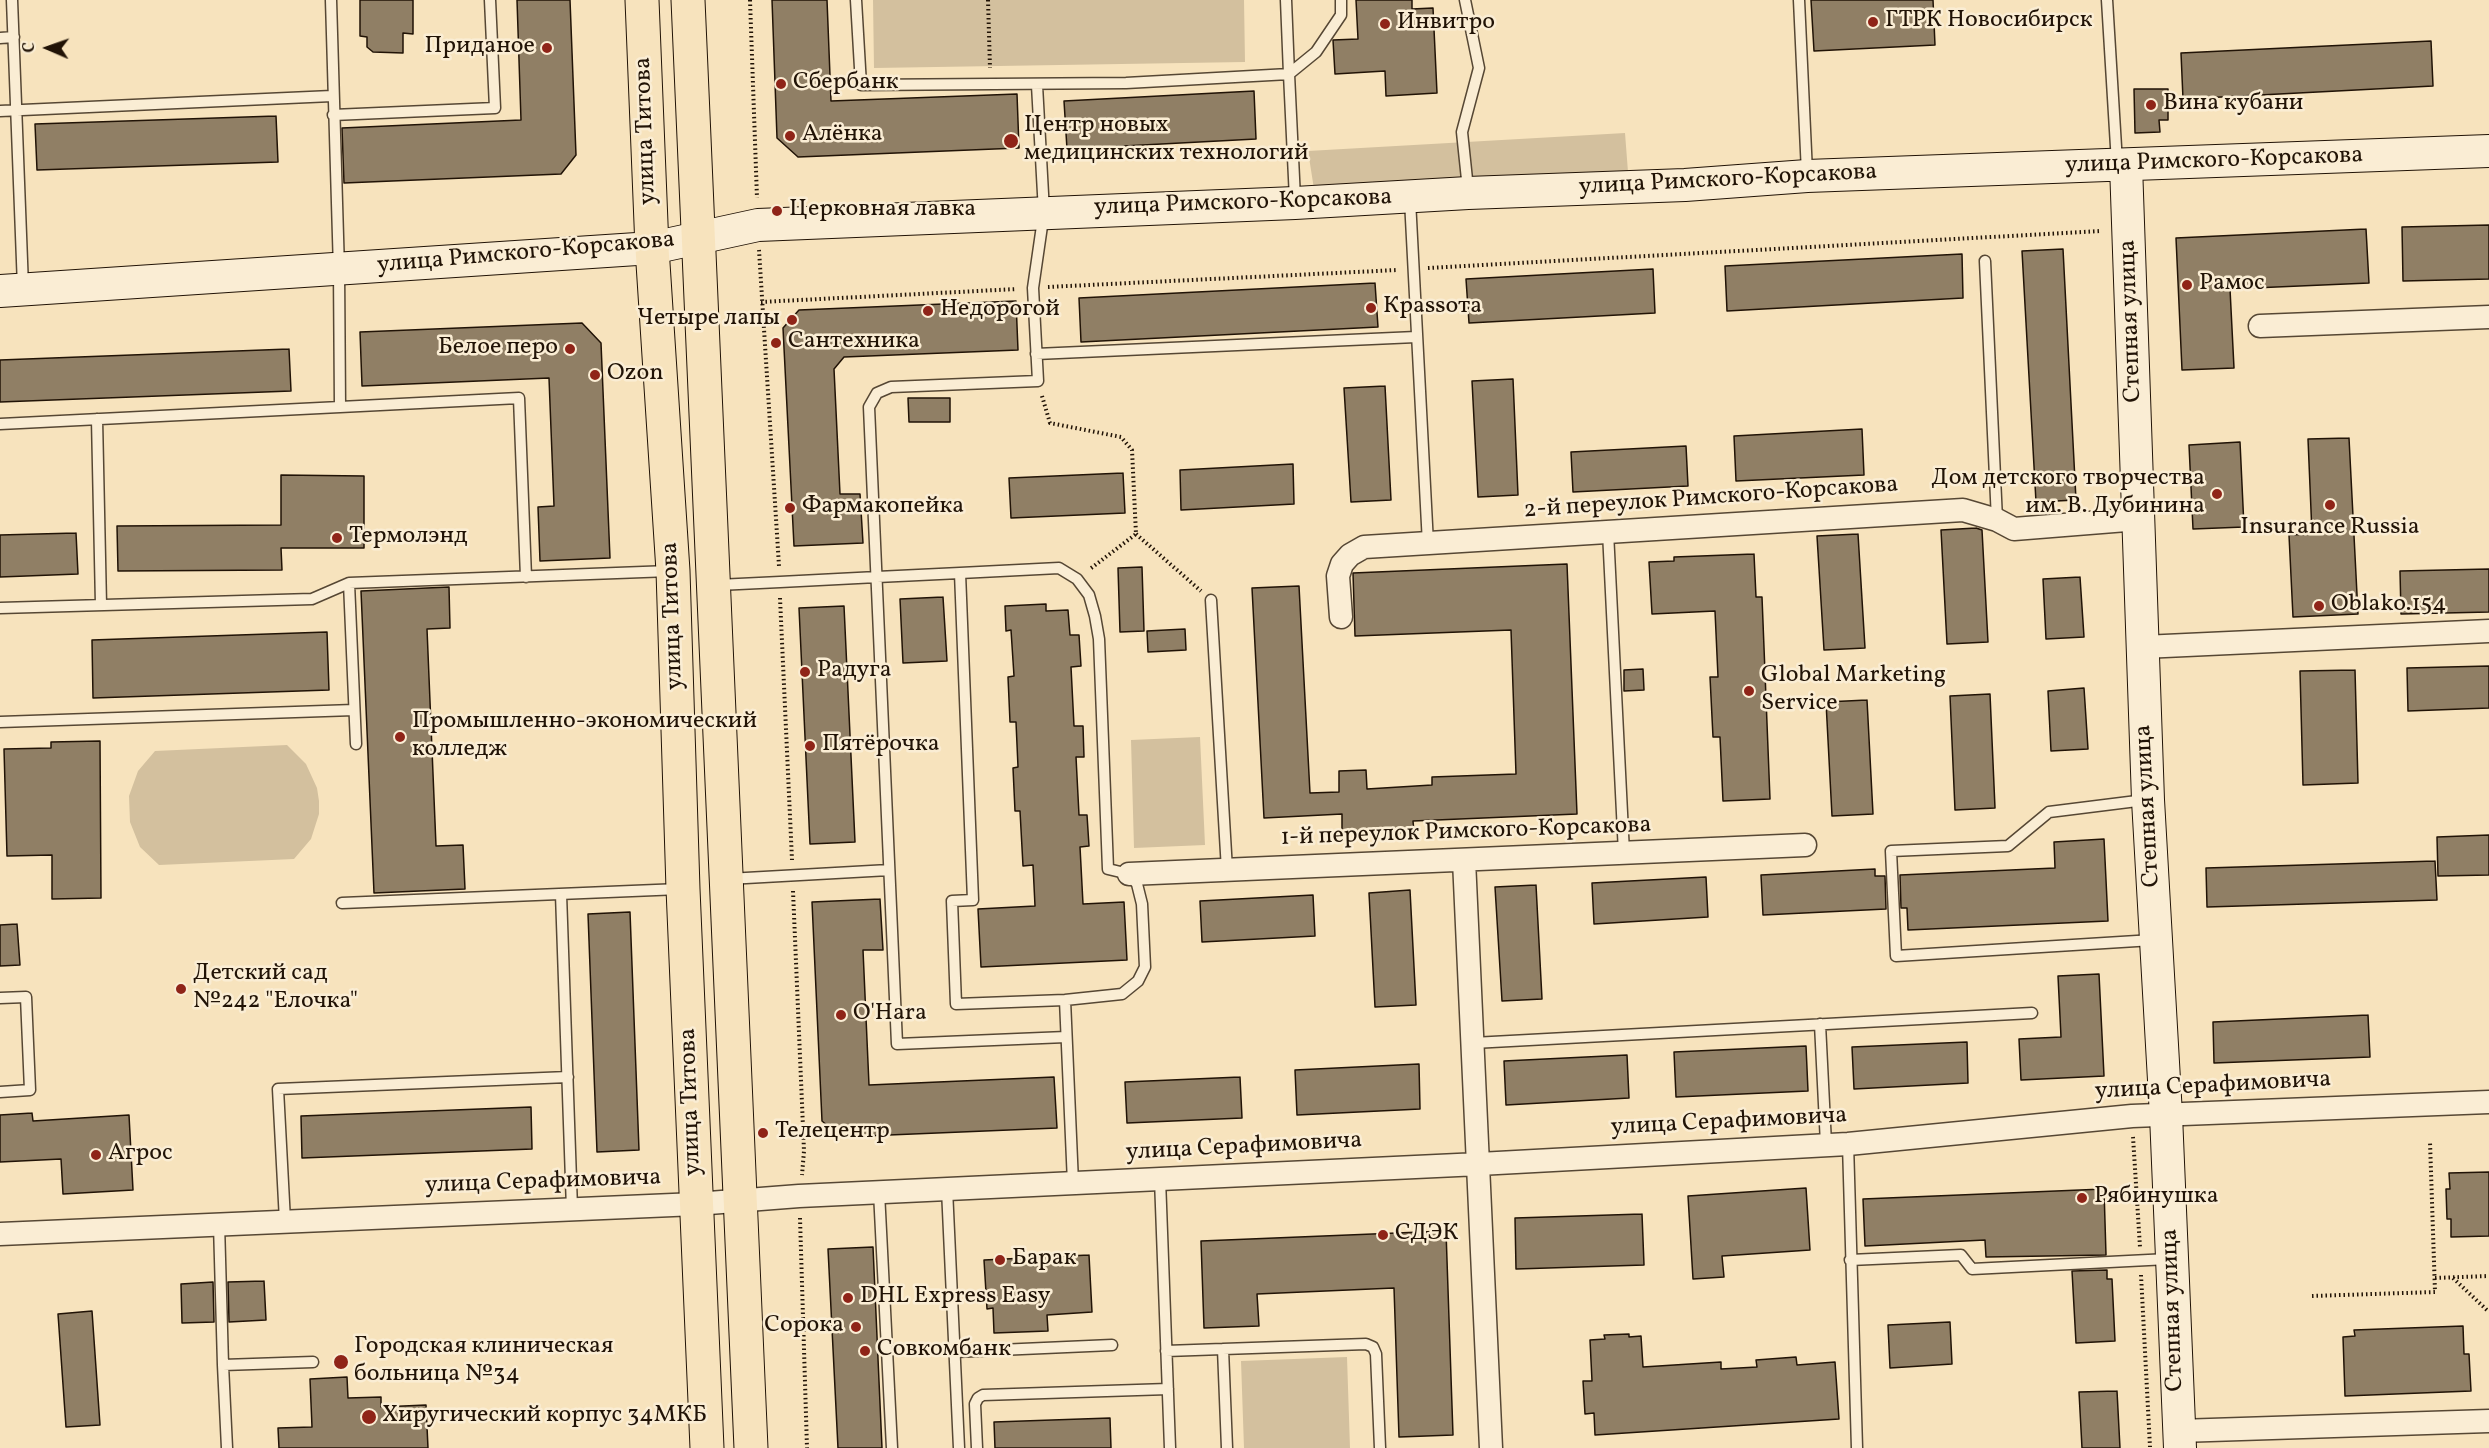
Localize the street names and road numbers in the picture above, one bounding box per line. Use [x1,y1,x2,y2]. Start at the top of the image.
street label: улица Титова [630,56,664,206]
street label: улица Римского-Корсакова [2064,142,2364,182]
street label: улица Римского-Корсакова [1578,159,1878,203]
street label: улица Римского-Корсакова [1093,184,1393,224]
street label: улица Римского-Корсакова [376,227,676,281]
street label: Степная улица [2115,239,2149,403]
street label: 2-й переулок Римского-Корсакова [1523,472,1899,526]
street label: улица Титова [657,541,691,691]
street label: Степная улица [2130,724,2168,888]
street label: 1-й переулок Римского-Корсакова [1280,812,1652,854]
street label: улица Титова [675,1027,709,1177]
street label: улица Серафимовича [2094,1066,2332,1108]
street label: улица Серафимовича [1610,1102,1848,1144]
street label: улица Серафимовича [1125,1127,1363,1169]
street label: улица Серафимовича [424,1164,662,1202]
street label: Степная улица [2157,1228,2191,1392]

